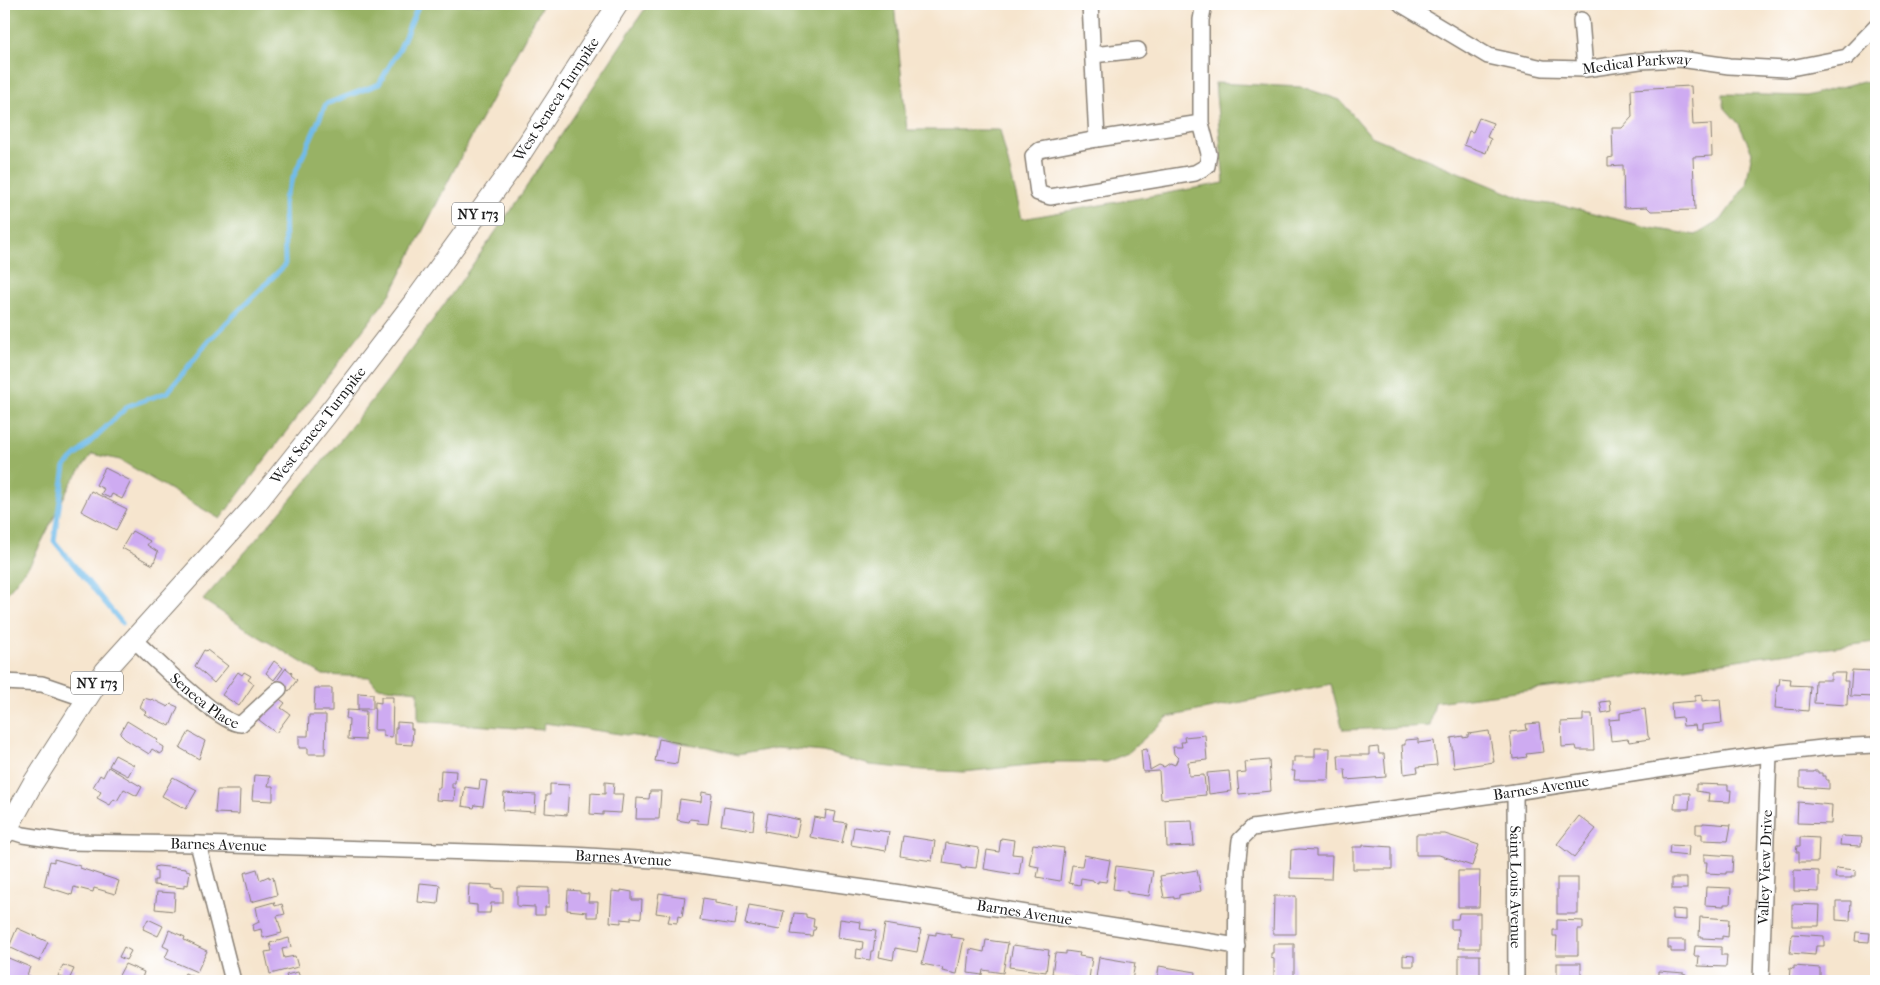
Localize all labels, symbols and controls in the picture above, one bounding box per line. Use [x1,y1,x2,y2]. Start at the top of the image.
street label: West Seneca Turnpike [509,33,603,166]
street label: Medical Parkway [1581,50,1694,78]
road number: NY 173 [452,202,504,225]
street label: West Seneca Turnpike [266,363,370,488]
street label: Seneca Place [166,669,242,733]
road number: NY 173 [71,671,123,694]
street label: Barnes Avenue [1492,772,1591,804]
street label: Valley View Drive [1754,809,1776,926]
street label: Saint Louis Avenue [1506,825,1525,949]
street label: Barnes Avenue [170,835,268,855]
street label: Barnes Avenue [575,846,672,870]
street label: Barnes Avenue [975,896,1074,929]

